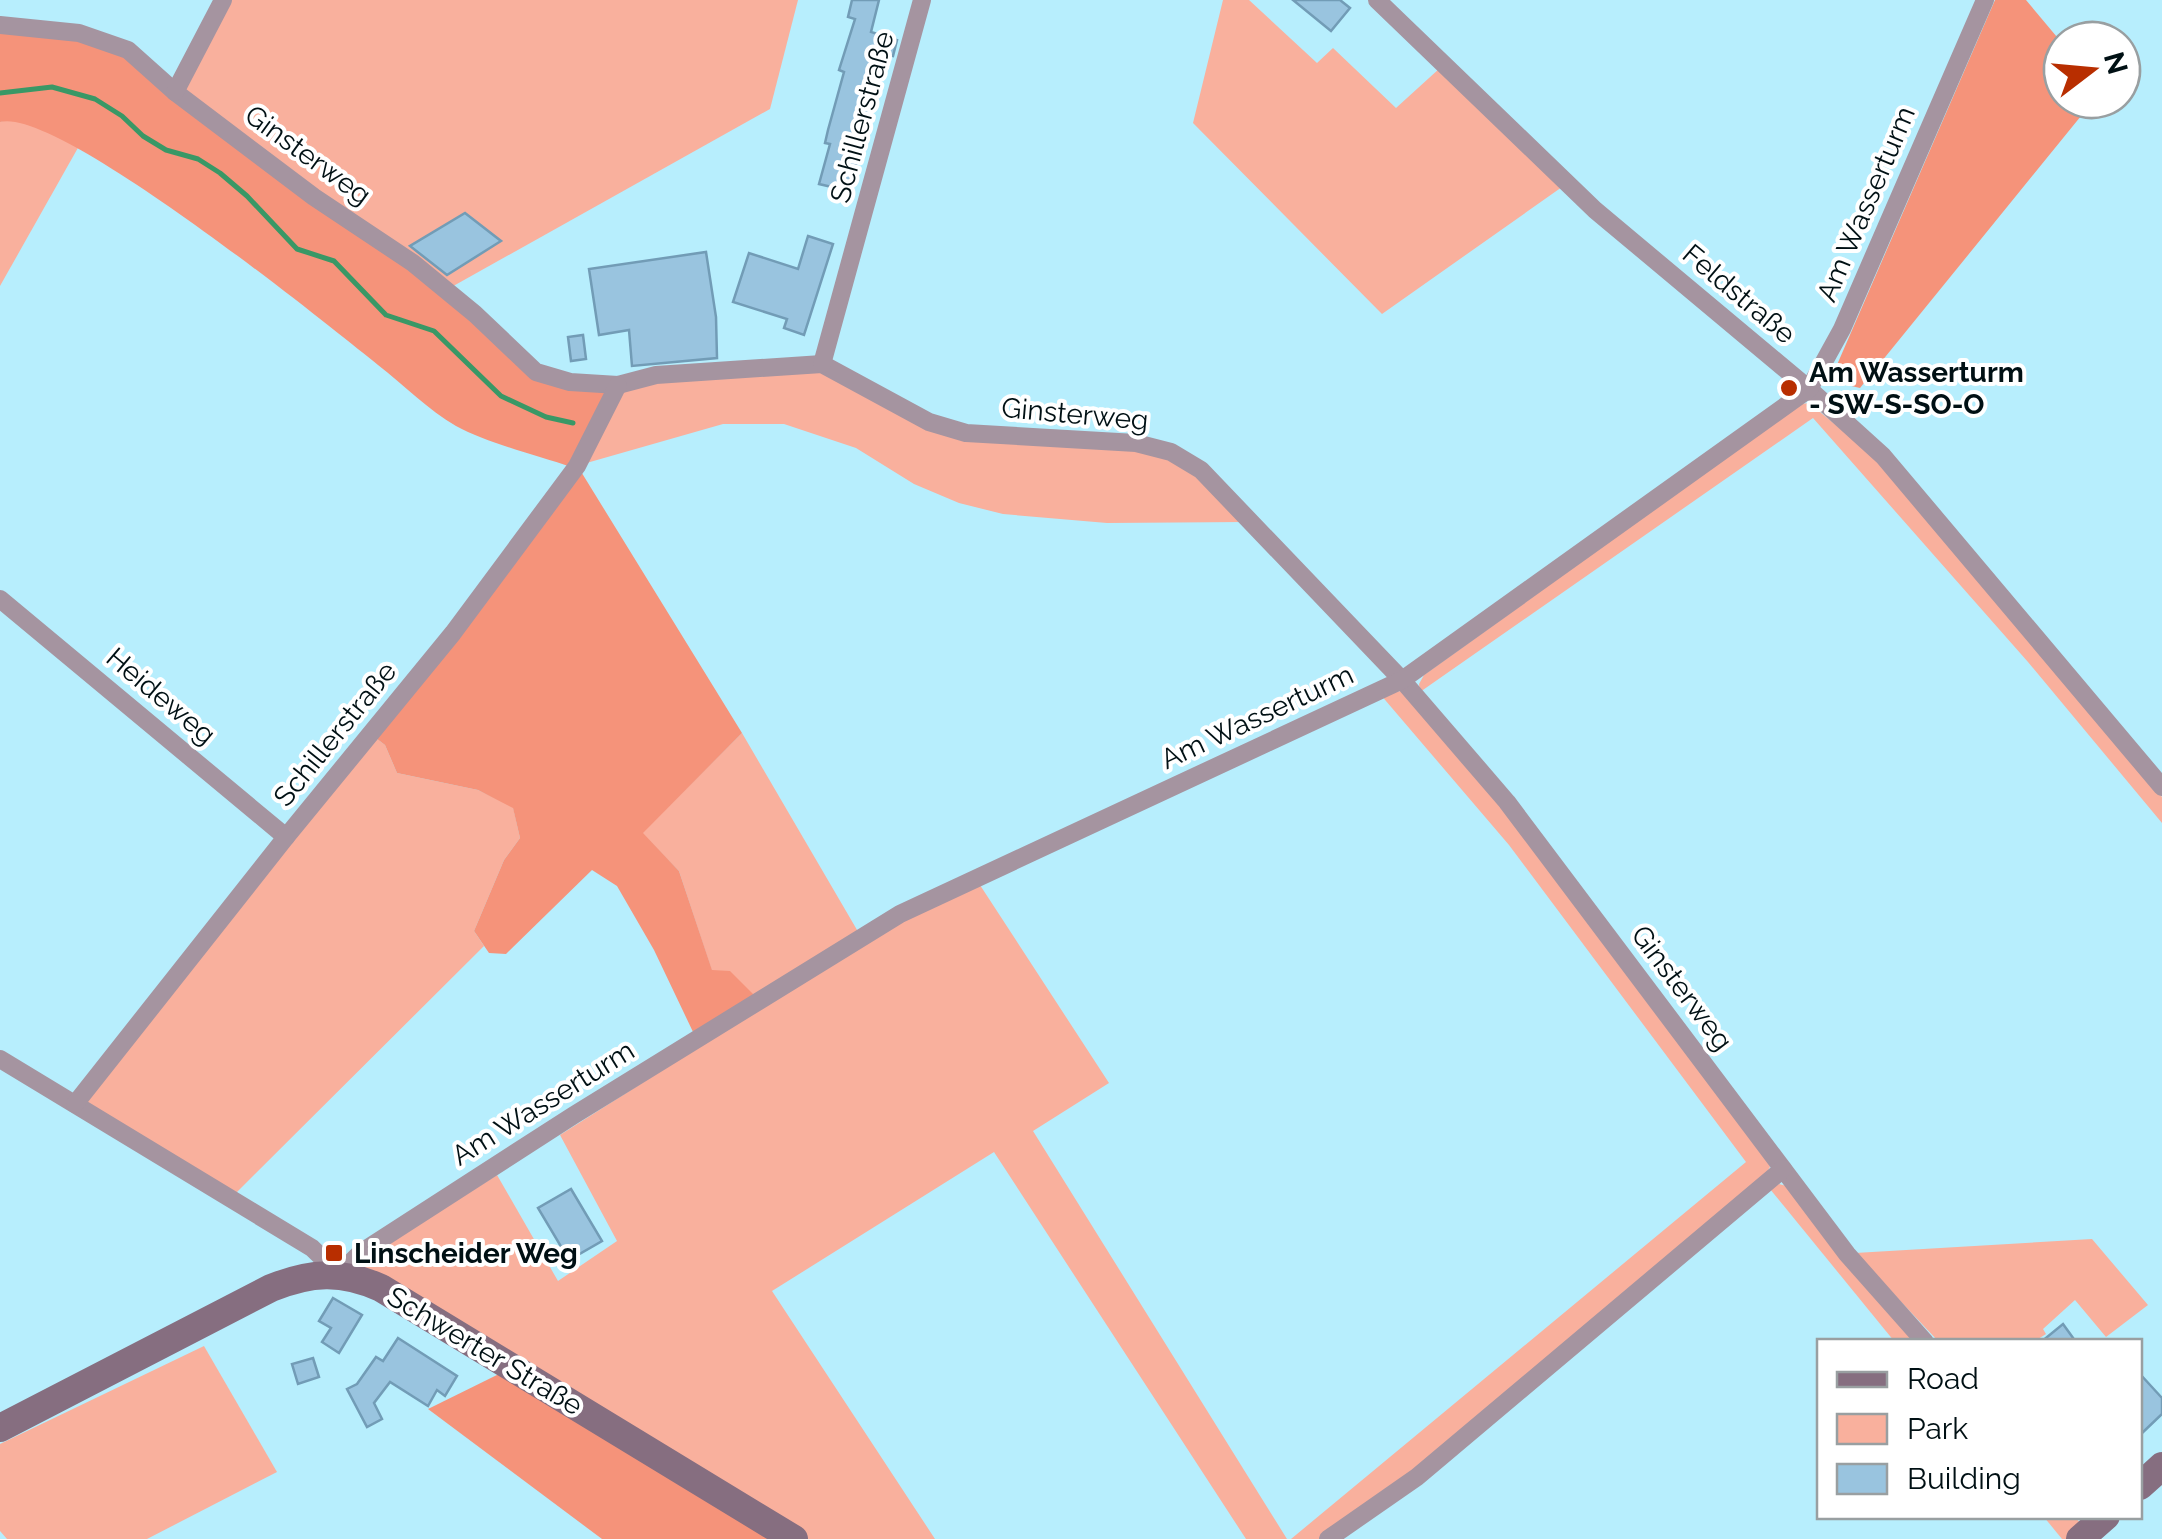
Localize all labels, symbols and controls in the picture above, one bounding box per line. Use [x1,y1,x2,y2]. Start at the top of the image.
north arrow [2042,20,2142,120]
street label: Schillerstraße [823,28,901,206]
text: N [2097,48,2134,78]
street label: Ginsterweg [239,98,377,212]
street label: Am Wasserturm [1810,101,1922,307]
street label: Feldstraße [1676,237,1802,351]
place label: Am Wasserturm - SW-S-SO-O [1809,356,2024,421]
marker: Am Wasserturm - SW-S-SO-O [1778,377,1800,399]
street label: Ginsterweg [1000,391,1150,437]
street label: Heideweg [100,641,222,751]
street label: Schillerstraße [267,655,403,813]
street label: Am Wasserturm [1155,658,1359,776]
street label: Ginsterweg [1624,919,1740,1057]
street label: Am Wasserturm [446,1034,640,1172]
place label: Linscheider Weg [354,1237,578,1270]
marker: Linscheider Weg [323,1242,345,1264]
street label: Schwerter Straße [381,1280,589,1422]
legend [1817,1339,2142,1519]
text: Road [1907,1361,1979,1396]
text: Park [1907,1411,1968,1446]
text: Building [1907,1461,2021,1496]

